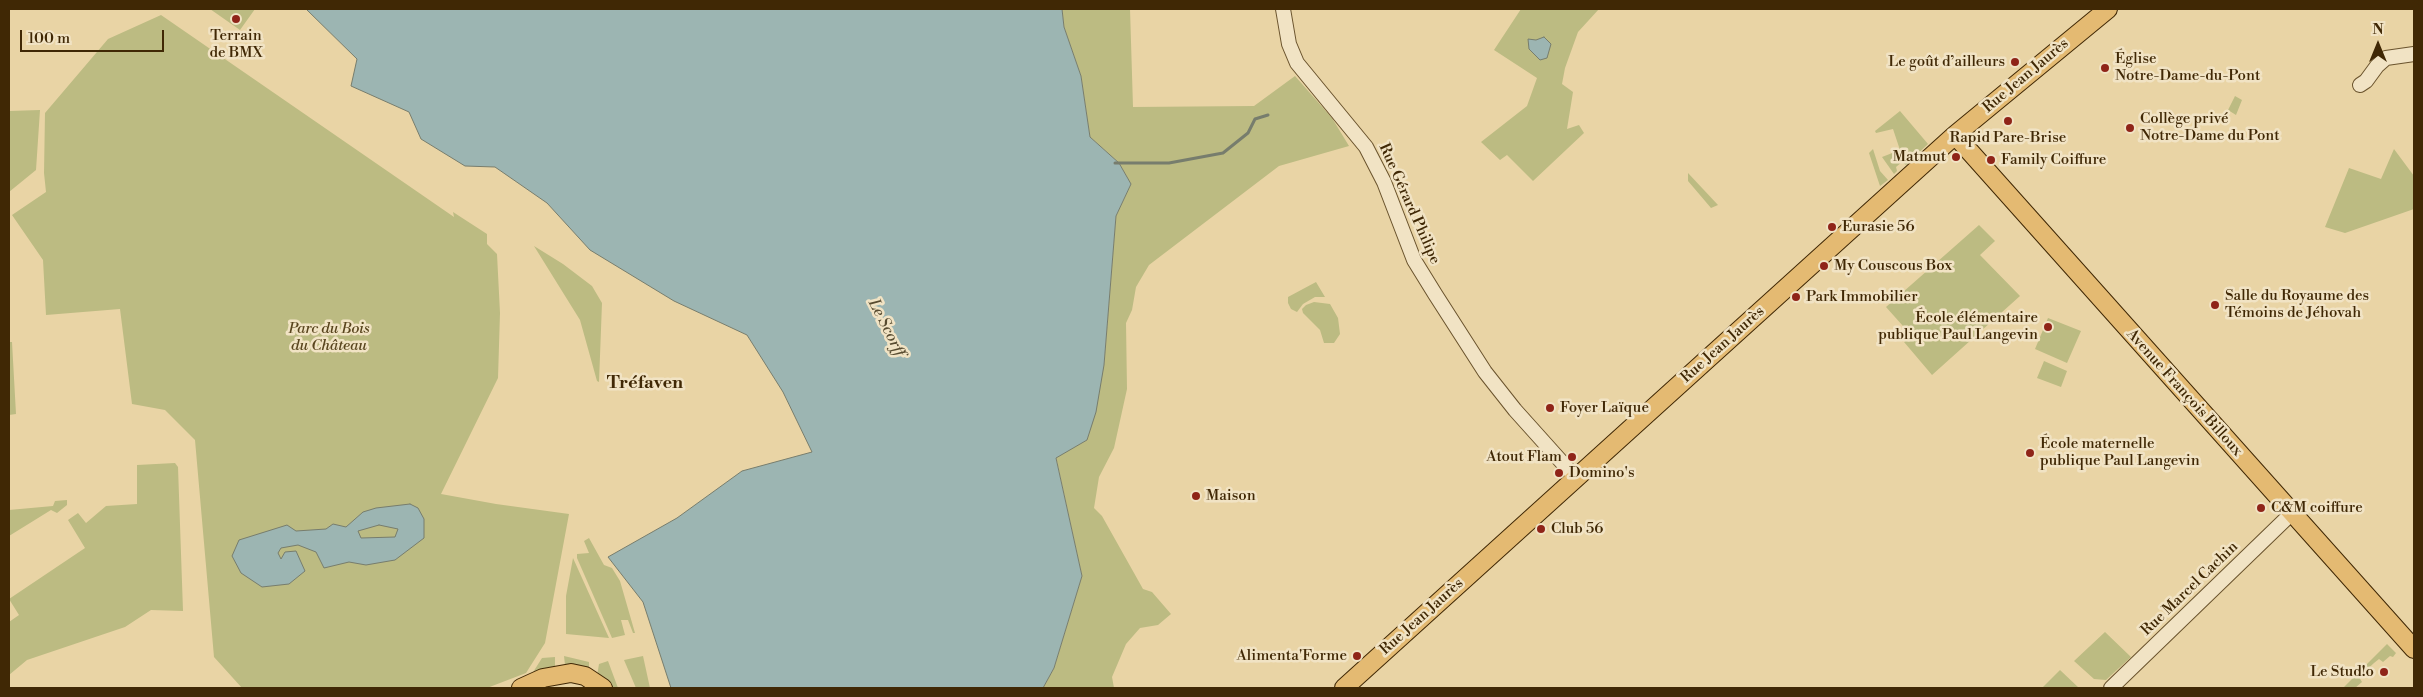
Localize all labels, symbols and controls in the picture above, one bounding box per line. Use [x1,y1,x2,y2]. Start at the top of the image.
marker: Terrain de BMX [230,13,242,25]
scale bar [22,20,166,52]
north arrow [2353,20,2403,70]
text: N [2372,21,2384,39]
place label: Terrain de BMX [209,27,263,62]
text: 100 m [28,29,70,48]
street label: Rue Jean Jaurès [1980,35,2072,117]
place label: Église Notre-Dame-du-Pont [2115,50,2260,85]
place label: Le goût d’ailleurs [1888,53,2005,71]
marker: Le goût d’ailleurs [2009,56,2021,68]
marker: Église Notre-Dame-du-Pont [2099,62,2111,74]
place label: Collège privé Notre-Dame du Pont [2140,110,2280,145]
marker: Rapid Pare-Brise [2002,115,2014,127]
marker: Collège privé Notre-Dame du Pont [2124,122,2136,134]
place label: Rapid Pare-Brise [1950,129,2066,147]
street label: Rue Gérard Philipe [1374,141,1444,267]
place label: Matmut [1893,148,1946,166]
marker: Matmut [1950,151,1962,163]
place label: Family Coiffure [2001,151,2106,169]
marker: Family Coiffure [1985,154,1997,166]
place label: Eurasie 56 [1842,218,1914,236]
marker: Eurasie 56 [1826,221,1838,233]
place label: My Couscous Box [1834,257,1952,275]
marker: My Couscous Box [1818,260,1830,272]
place label: Salle du Royaume des Témoins de Jéhovah [2225,287,2369,322]
place label: Park Immobilier [1806,288,1918,306]
marker: Park Immobilier [1790,291,1802,303]
water label: Le Scorff [863,296,909,360]
marker: Salle du Royaume des Témoins de Jéhovah [2209,299,2221,311]
street label: Rue Jean Jaurès [1678,303,1768,387]
place label: École élémentaire publique Paul Langevin [1878,309,2038,344]
park label: Parc du Bois du Château [288,320,370,355]
marker: École élémentaire publique Paul Langevin [2042,321,2054,333]
street label: Avenue François Billoux [2122,326,2246,460]
district label: Tréfaven [607,373,683,395]
place label: Foyer Laïque [1560,399,1649,417]
marker: Foyer Laïque [1544,402,1556,414]
place label: École maternelle publique Paul Langevin [2040,435,2200,470]
marker: École maternelle publique Paul Langevin [2024,447,2036,459]
place label: Atout Flam [1486,448,1562,466]
marker: Atout Flam [1566,451,1578,463]
place label: Domino's [1569,464,1634,482]
marker: Domino's [1553,467,1565,479]
place label: Maison [1206,487,1256,505]
marker: Maison [1190,490,1202,502]
place label: C&M coiffure [2271,499,2363,517]
marker: C&M coiffure [2255,502,2267,514]
place label: Club 56 [1551,520,1603,538]
marker: Club 56 [1535,523,1547,535]
street label: Rue Marcel Cachin [2138,538,2242,640]
street label: Rue Jean Jaurès [1377,575,1467,659]
place label: Alimenta'Forme [1236,647,1347,665]
marker: Alimenta'Forme [1351,650,1363,662]
place label: Le Stud!o [2310,663,2374,681]
marker: Le Stud!o [2378,666,2390,678]

